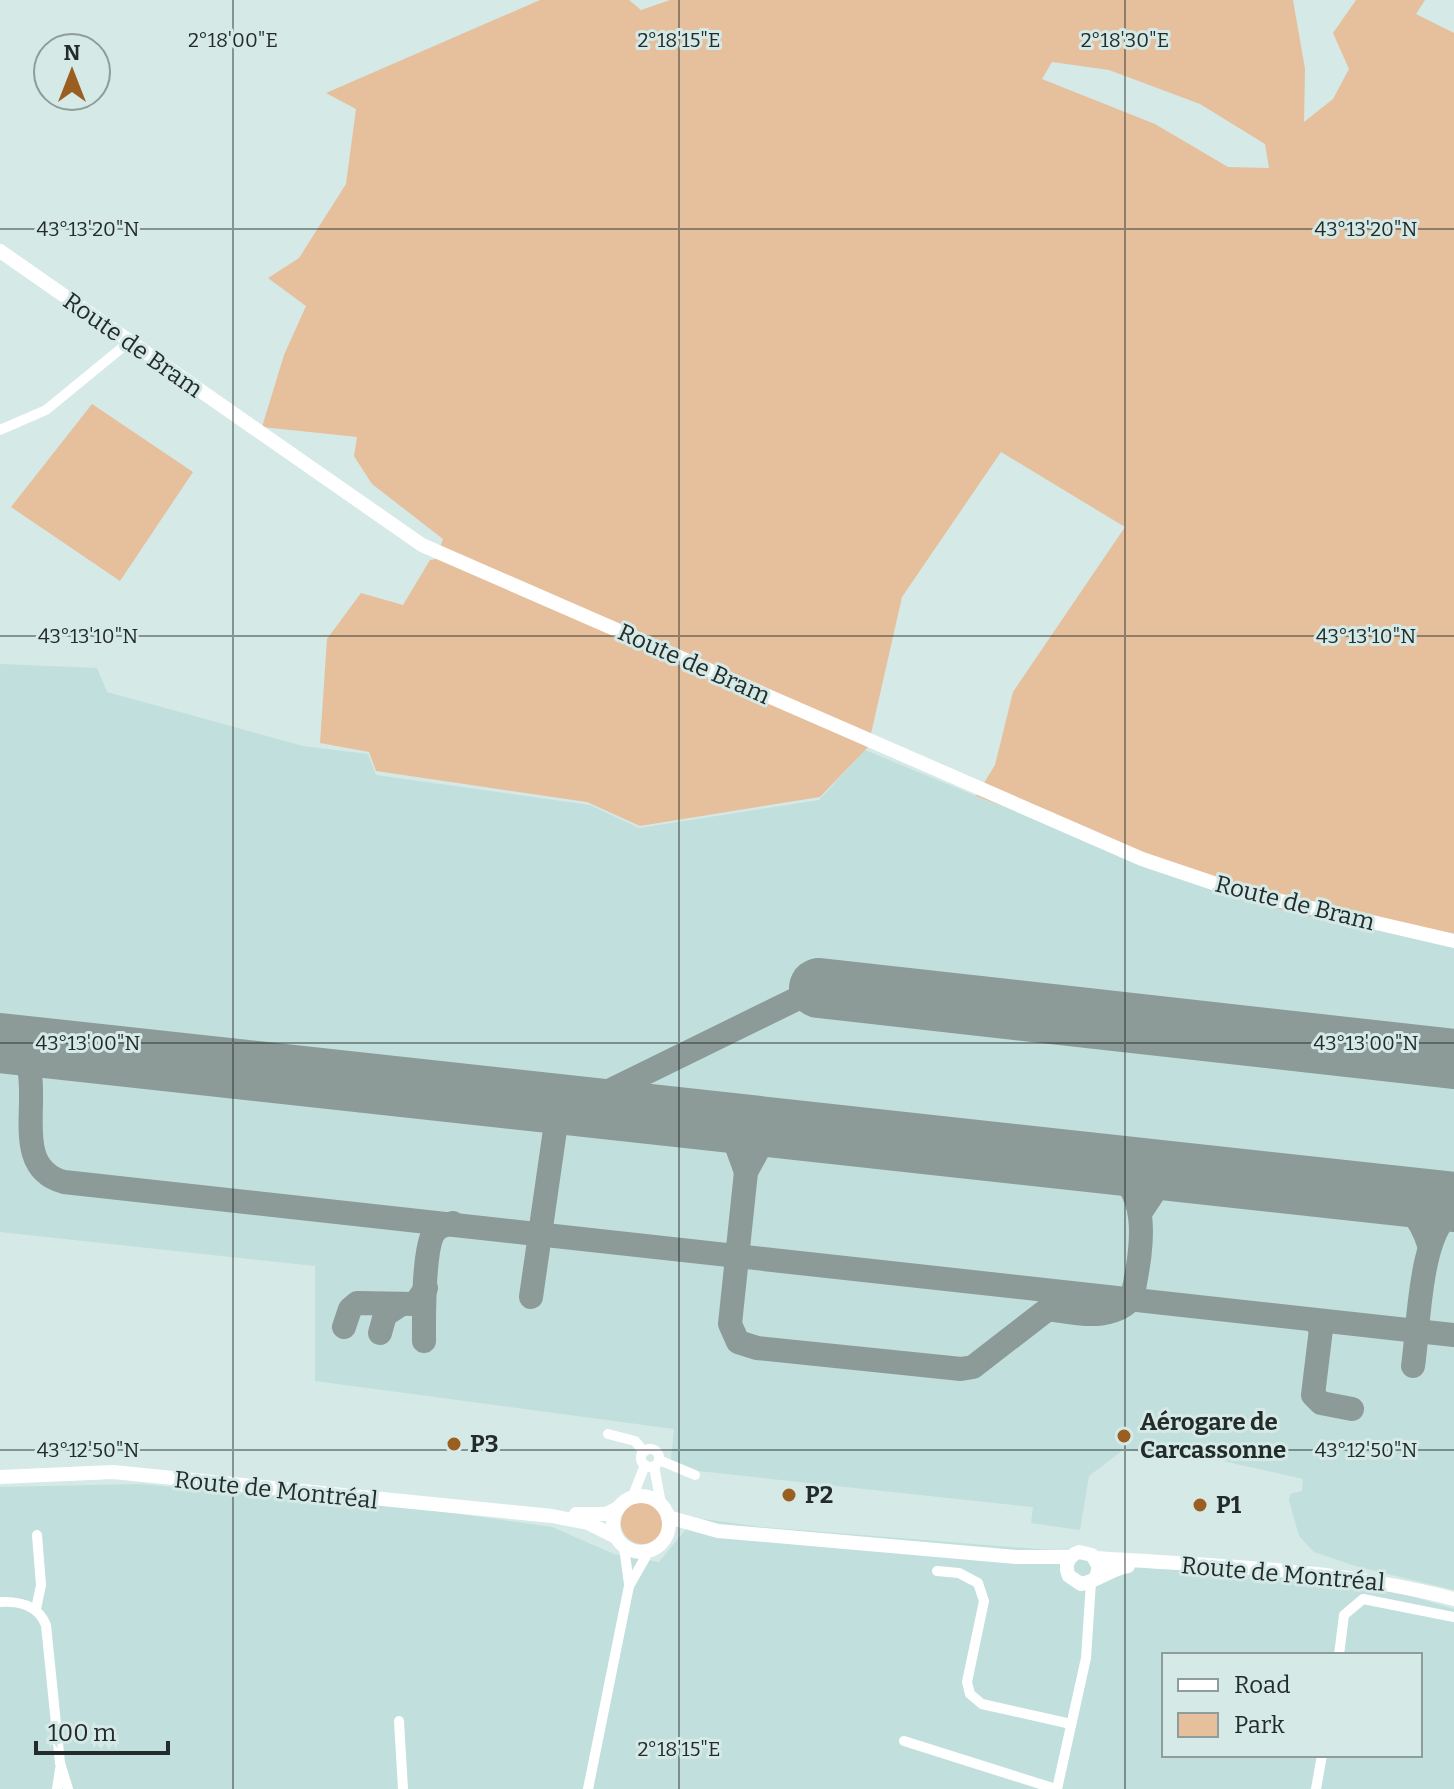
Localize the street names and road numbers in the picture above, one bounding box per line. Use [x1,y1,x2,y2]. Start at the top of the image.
street label: Route de Bram [58,287,208,403]
street label: Route de Bram [614,618,774,710]
street label: Route de Bram [1212,870,1378,936]
street label: Route de Montréal [173,1465,379,1515]
street label: Route de Montréal [1180,1551,1386,1597]

